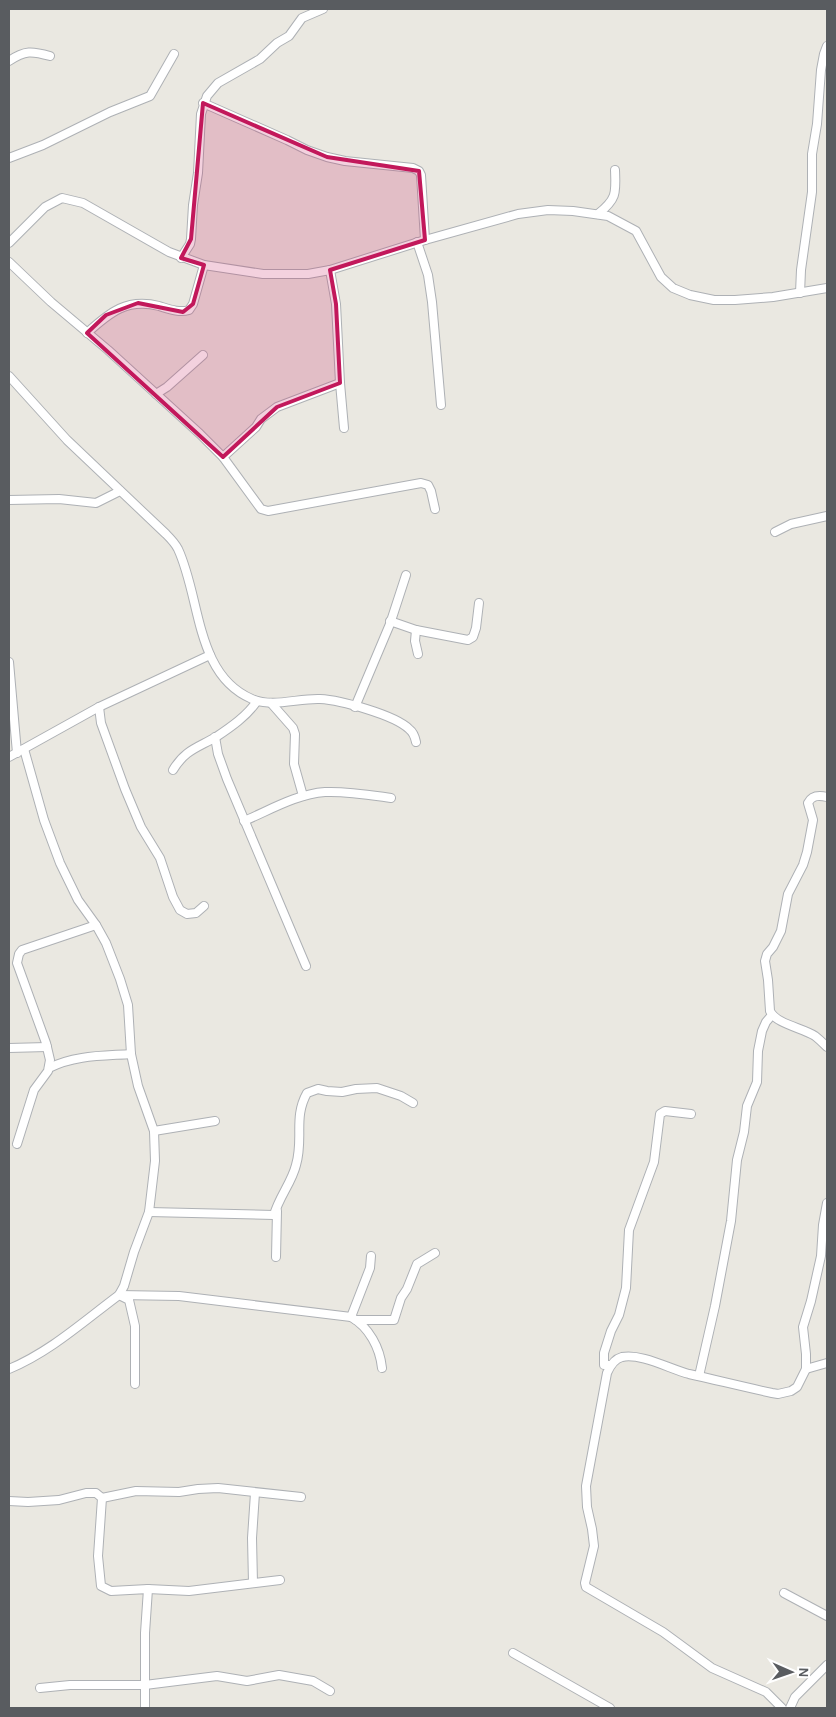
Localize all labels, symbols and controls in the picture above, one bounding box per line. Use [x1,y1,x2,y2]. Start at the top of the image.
north arrow [766,1647,816,1697]
text: N [795,1667,812,1678]

